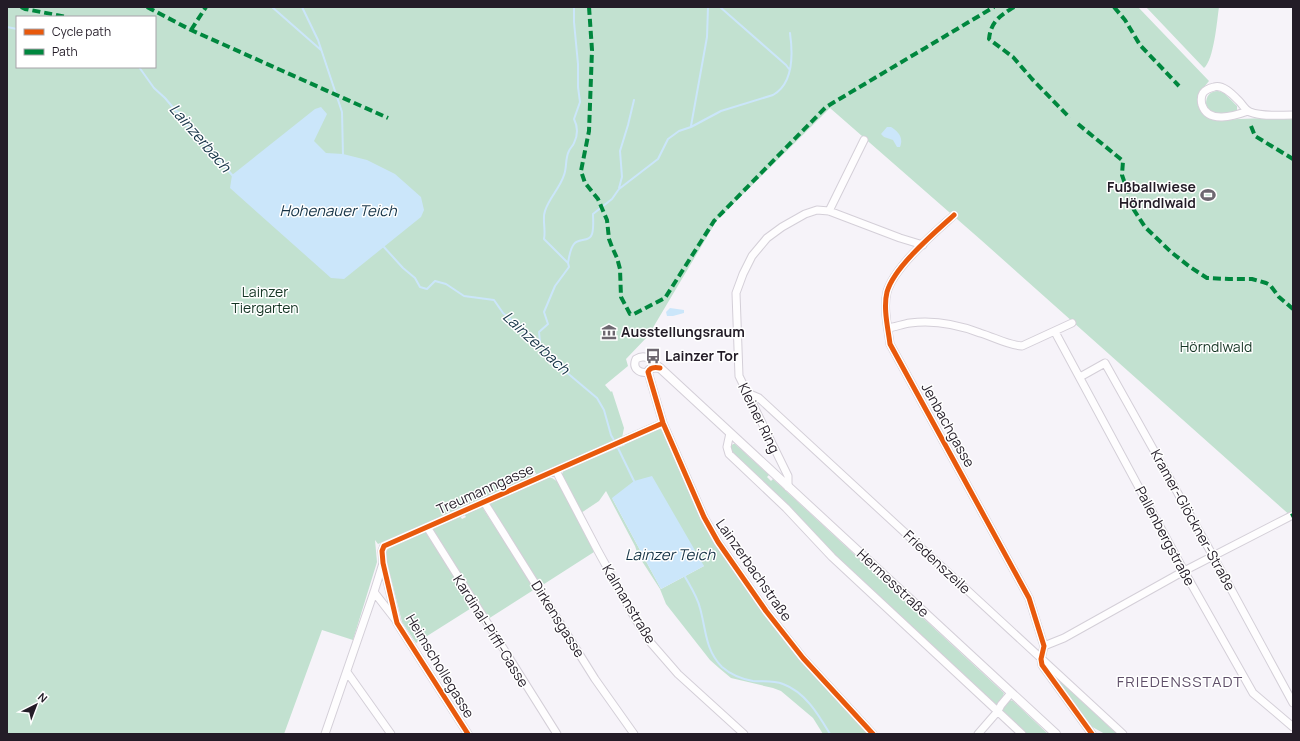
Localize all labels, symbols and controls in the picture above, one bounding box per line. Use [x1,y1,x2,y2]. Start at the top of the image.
legend [16,16,156,68]
text: Cycle path [52,23,111,40]
text: Path [52,43,78,60]
water label: Lainzerbach [165,99,237,177]
place label: Fußballwiese Hörndlwald [1107,177,1196,212]
sports icon: Fußballwiese Hörndlwald [1199,186,1217,204]
water label: Hohenauer Teich [279,200,398,221]
park label: Lainzer Tiergarten [231,282,299,317]
water label: Lainzerbach [498,306,575,380]
place label: Ausstellungsraum [621,322,745,341]
museum icon: Ausstellungsraum [600,323,618,341]
park label: Hörndlwald [1180,337,1252,356]
place label: Lainzer Tor [665,346,739,365]
bus stop icon: Lainzer Tor [644,347,662,365]
street label: Kleiner Ring [734,379,785,456]
street label: Jenbachgasse [917,379,979,470]
street label: Kramer-Glöckner-Straße [1147,446,1240,594]
street label: Treumanngasse [433,459,536,518]
street label: Pallenbergstraße [1131,483,1200,589]
street label: Lainzerbachstraße [712,515,797,625]
street label: Friedenszeile [900,526,975,598]
water label: Lainzer Teich [625,544,716,565]
street label: Hermesstraße [853,544,934,621]
street label: Kalmanstraße [598,561,661,647]
street label: Kardinal-Piffl-Gasse [449,571,534,690]
street label: Dirkensgasse [527,577,590,661]
street label: Heimschollegasse [402,610,479,721]
district label: FRIEDENSSTADT [1117,671,1243,692]
north arrow [16,685,56,725]
text: N [35,689,51,705]

